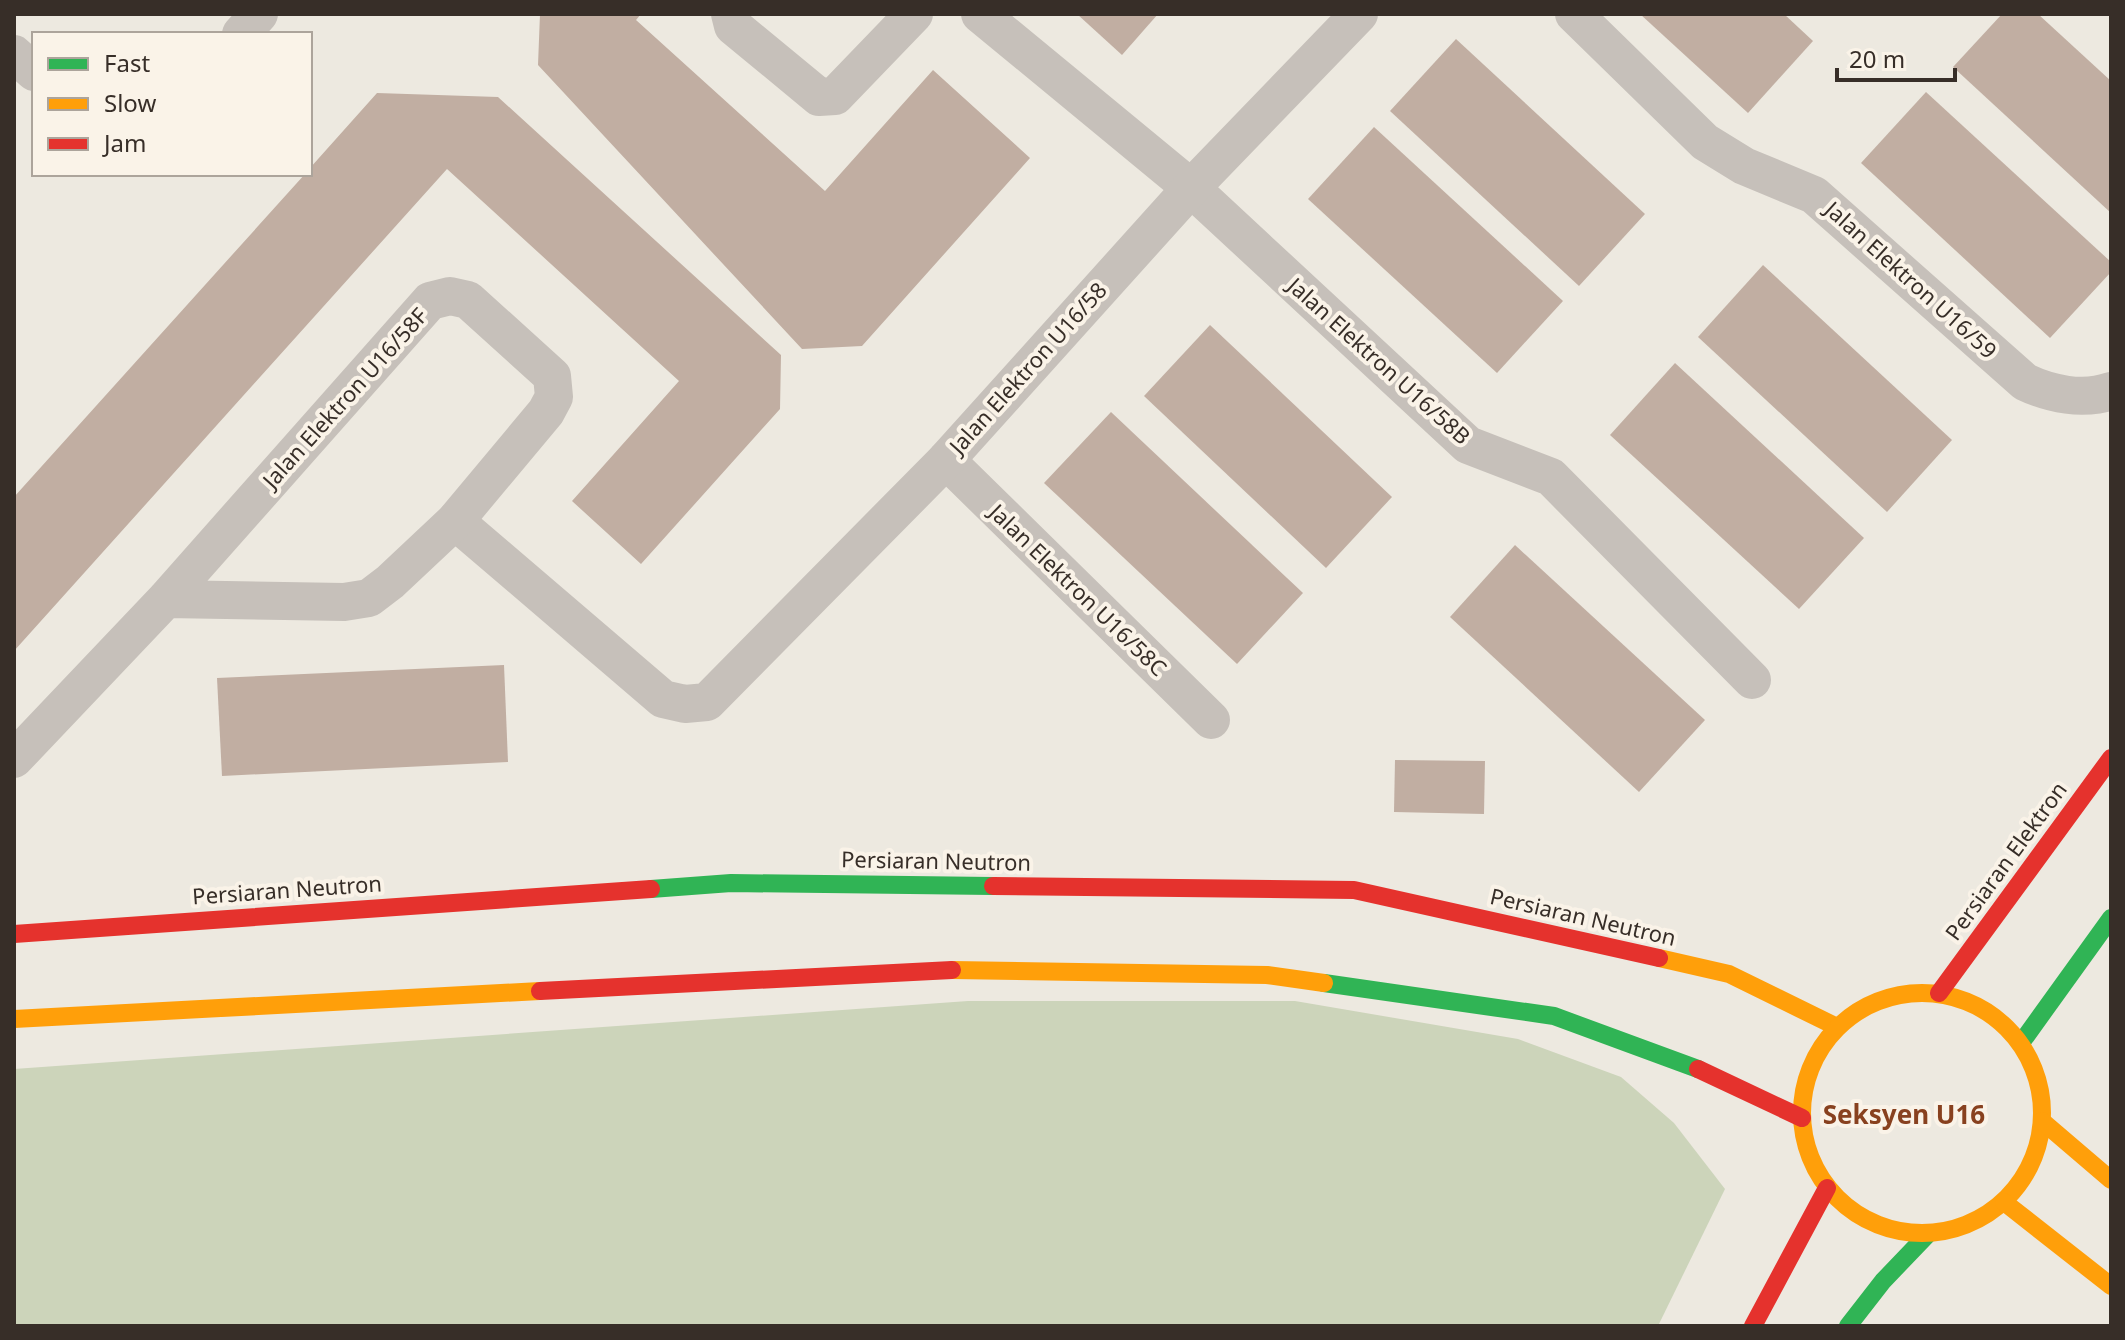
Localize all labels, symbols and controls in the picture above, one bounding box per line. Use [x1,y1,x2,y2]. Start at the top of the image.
legend [32,32,312,176]
scale bar [1837,32,1955,82]
text: 20 m [1849,42,1905,75]
text: Fast [104,46,150,79]
text: Slow [104,86,156,119]
text: Jam [102,126,146,159]
street label: Jalan Elektron U16/59 [1818,193,2004,365]
street label: Jalan Elektron U16/58B [1281,269,1477,450]
street label: Jalan Elektron U16/58 [941,275,1113,461]
street label: Jalan Elektron U16/58F [254,301,433,495]
street label: Jalan Elektron U16/58C [982,495,1174,682]
street label: Persiaran Elektron [1937,775,2073,946]
street label: Persiaran Neutron [841,843,1031,877]
street label: Persiaran Neutron [191,867,383,911]
street label: Persiaran Neutron [1487,880,1679,952]
district label: Seksyen U16 [1823,1096,1985,1132]

